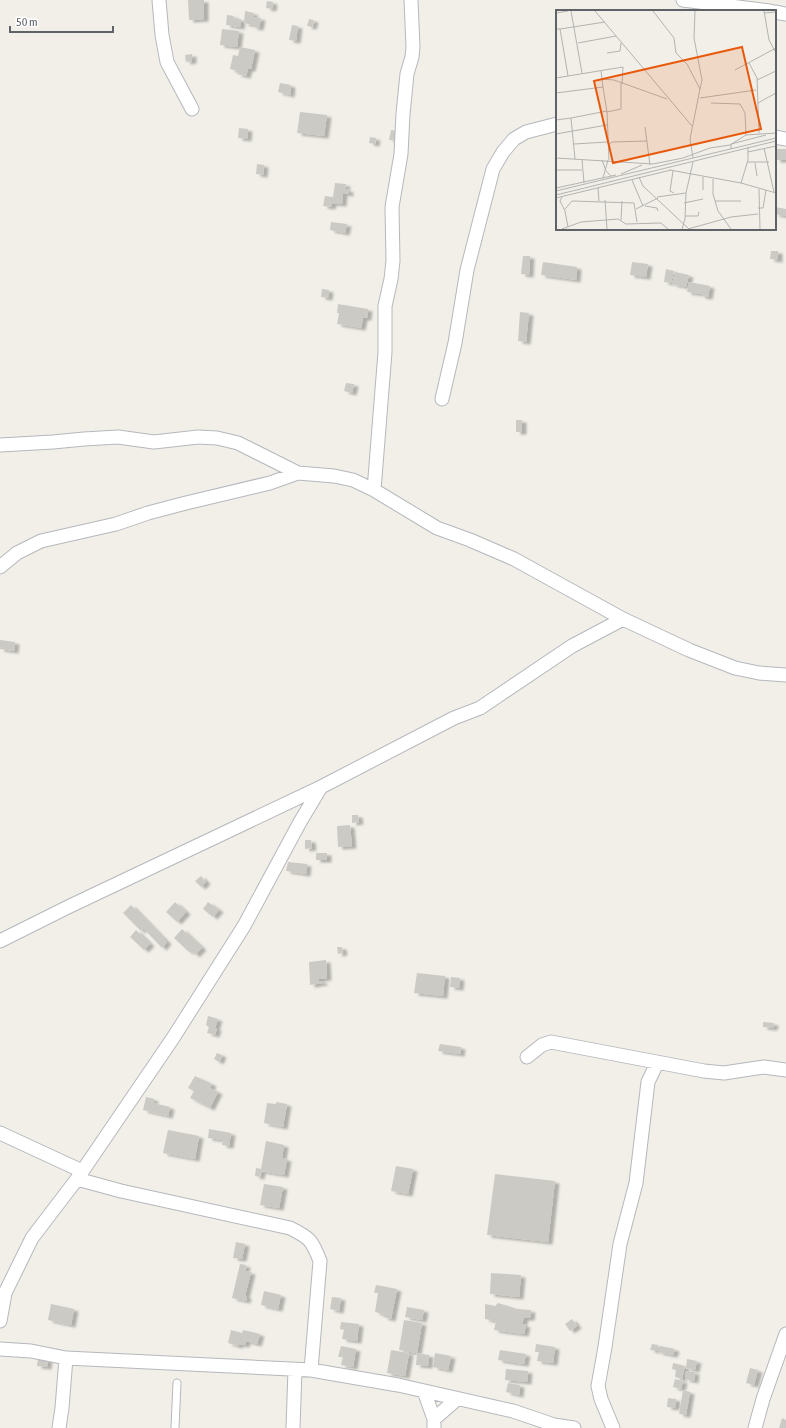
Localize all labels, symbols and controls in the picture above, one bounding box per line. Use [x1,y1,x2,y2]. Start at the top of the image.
scale bar [10,8,113,34]
inset map [556,10,776,230]
text: 50 m [16,15,38,29]

